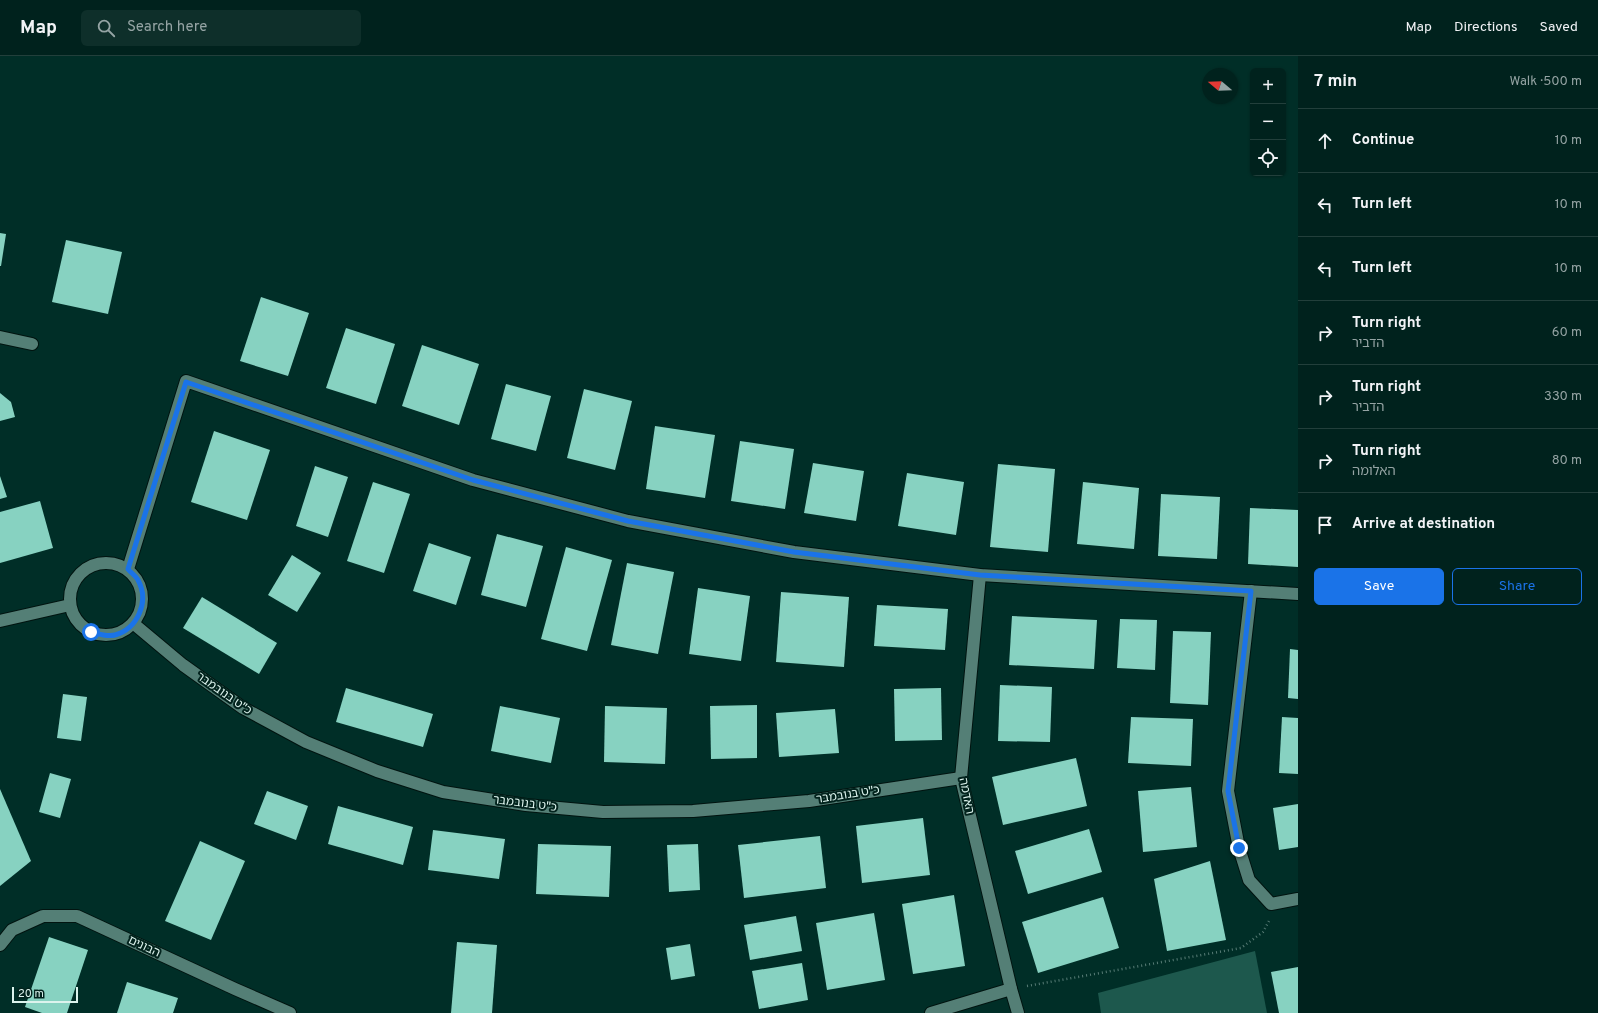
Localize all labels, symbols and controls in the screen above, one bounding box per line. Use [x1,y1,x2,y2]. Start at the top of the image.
search box [81,10,361,46]
text: Map [20,16,57,40]
icon: search [95,17,117,39]
text: Search here [127,18,207,37]
text: Map [1406,19,1432,36]
text: Directions [1454,19,1518,36]
text: Saved [1540,19,1578,36]
north arrow [1202,68,1238,104]
map controls [1250,68,1286,176]
button: + [1250,68,1286,104]
text: 7 min [1314,71,1357,93]
text: Walk · 500 m [1509,74,1582,90]
button: − [1250,104,1286,140]
icon: ahead [1314,130,1336,152]
text: Continue [1352,131,1414,150]
text: 10 m [1555,133,1582,149]
button: locate [1250,140,1286,176]
icon: left [1314,194,1336,216]
text: Turn left [1352,195,1412,214]
text: 10 m [1555,197,1582,213]
icon: left [1314,258,1336,280]
text: Turn left [1352,259,1412,278]
text: 10 m [1555,261,1582,277]
text: Turn right [1352,314,1421,333]
icon: right [1314,322,1336,344]
text: 60 m [1552,325,1582,341]
text: הדביר [1352,336,1385,352]
text: Turn right [1352,378,1421,397]
icon: right [1314,386,1336,408]
text: 330 m [1544,389,1582,405]
text: הדביר [1352,400,1385,416]
text: Turn right [1352,442,1421,461]
icon: right [1314,450,1336,472]
text: 80 m [1552,453,1582,469]
text: האלומה [1352,464,1396,480]
icon: arrive [1314,514,1336,536]
text: Arrive at destination [1352,515,1495,534]
button: Save [1314,568,1444,605]
button: Share [1452,568,1582,605]
route start [82,623,100,641]
street label: כ"ט בנובמבר [193,669,255,719]
street label: האדמה [955,776,977,816]
street label: כ"ט בנובמבר [815,782,881,808]
street label: כ"ט בנובמבר [492,792,558,816]
route end [1230,839,1248,857]
street label: הבונים [125,933,163,961]
scale bar [12,985,78,1004]
text: 20 m [18,987,44,1001]

